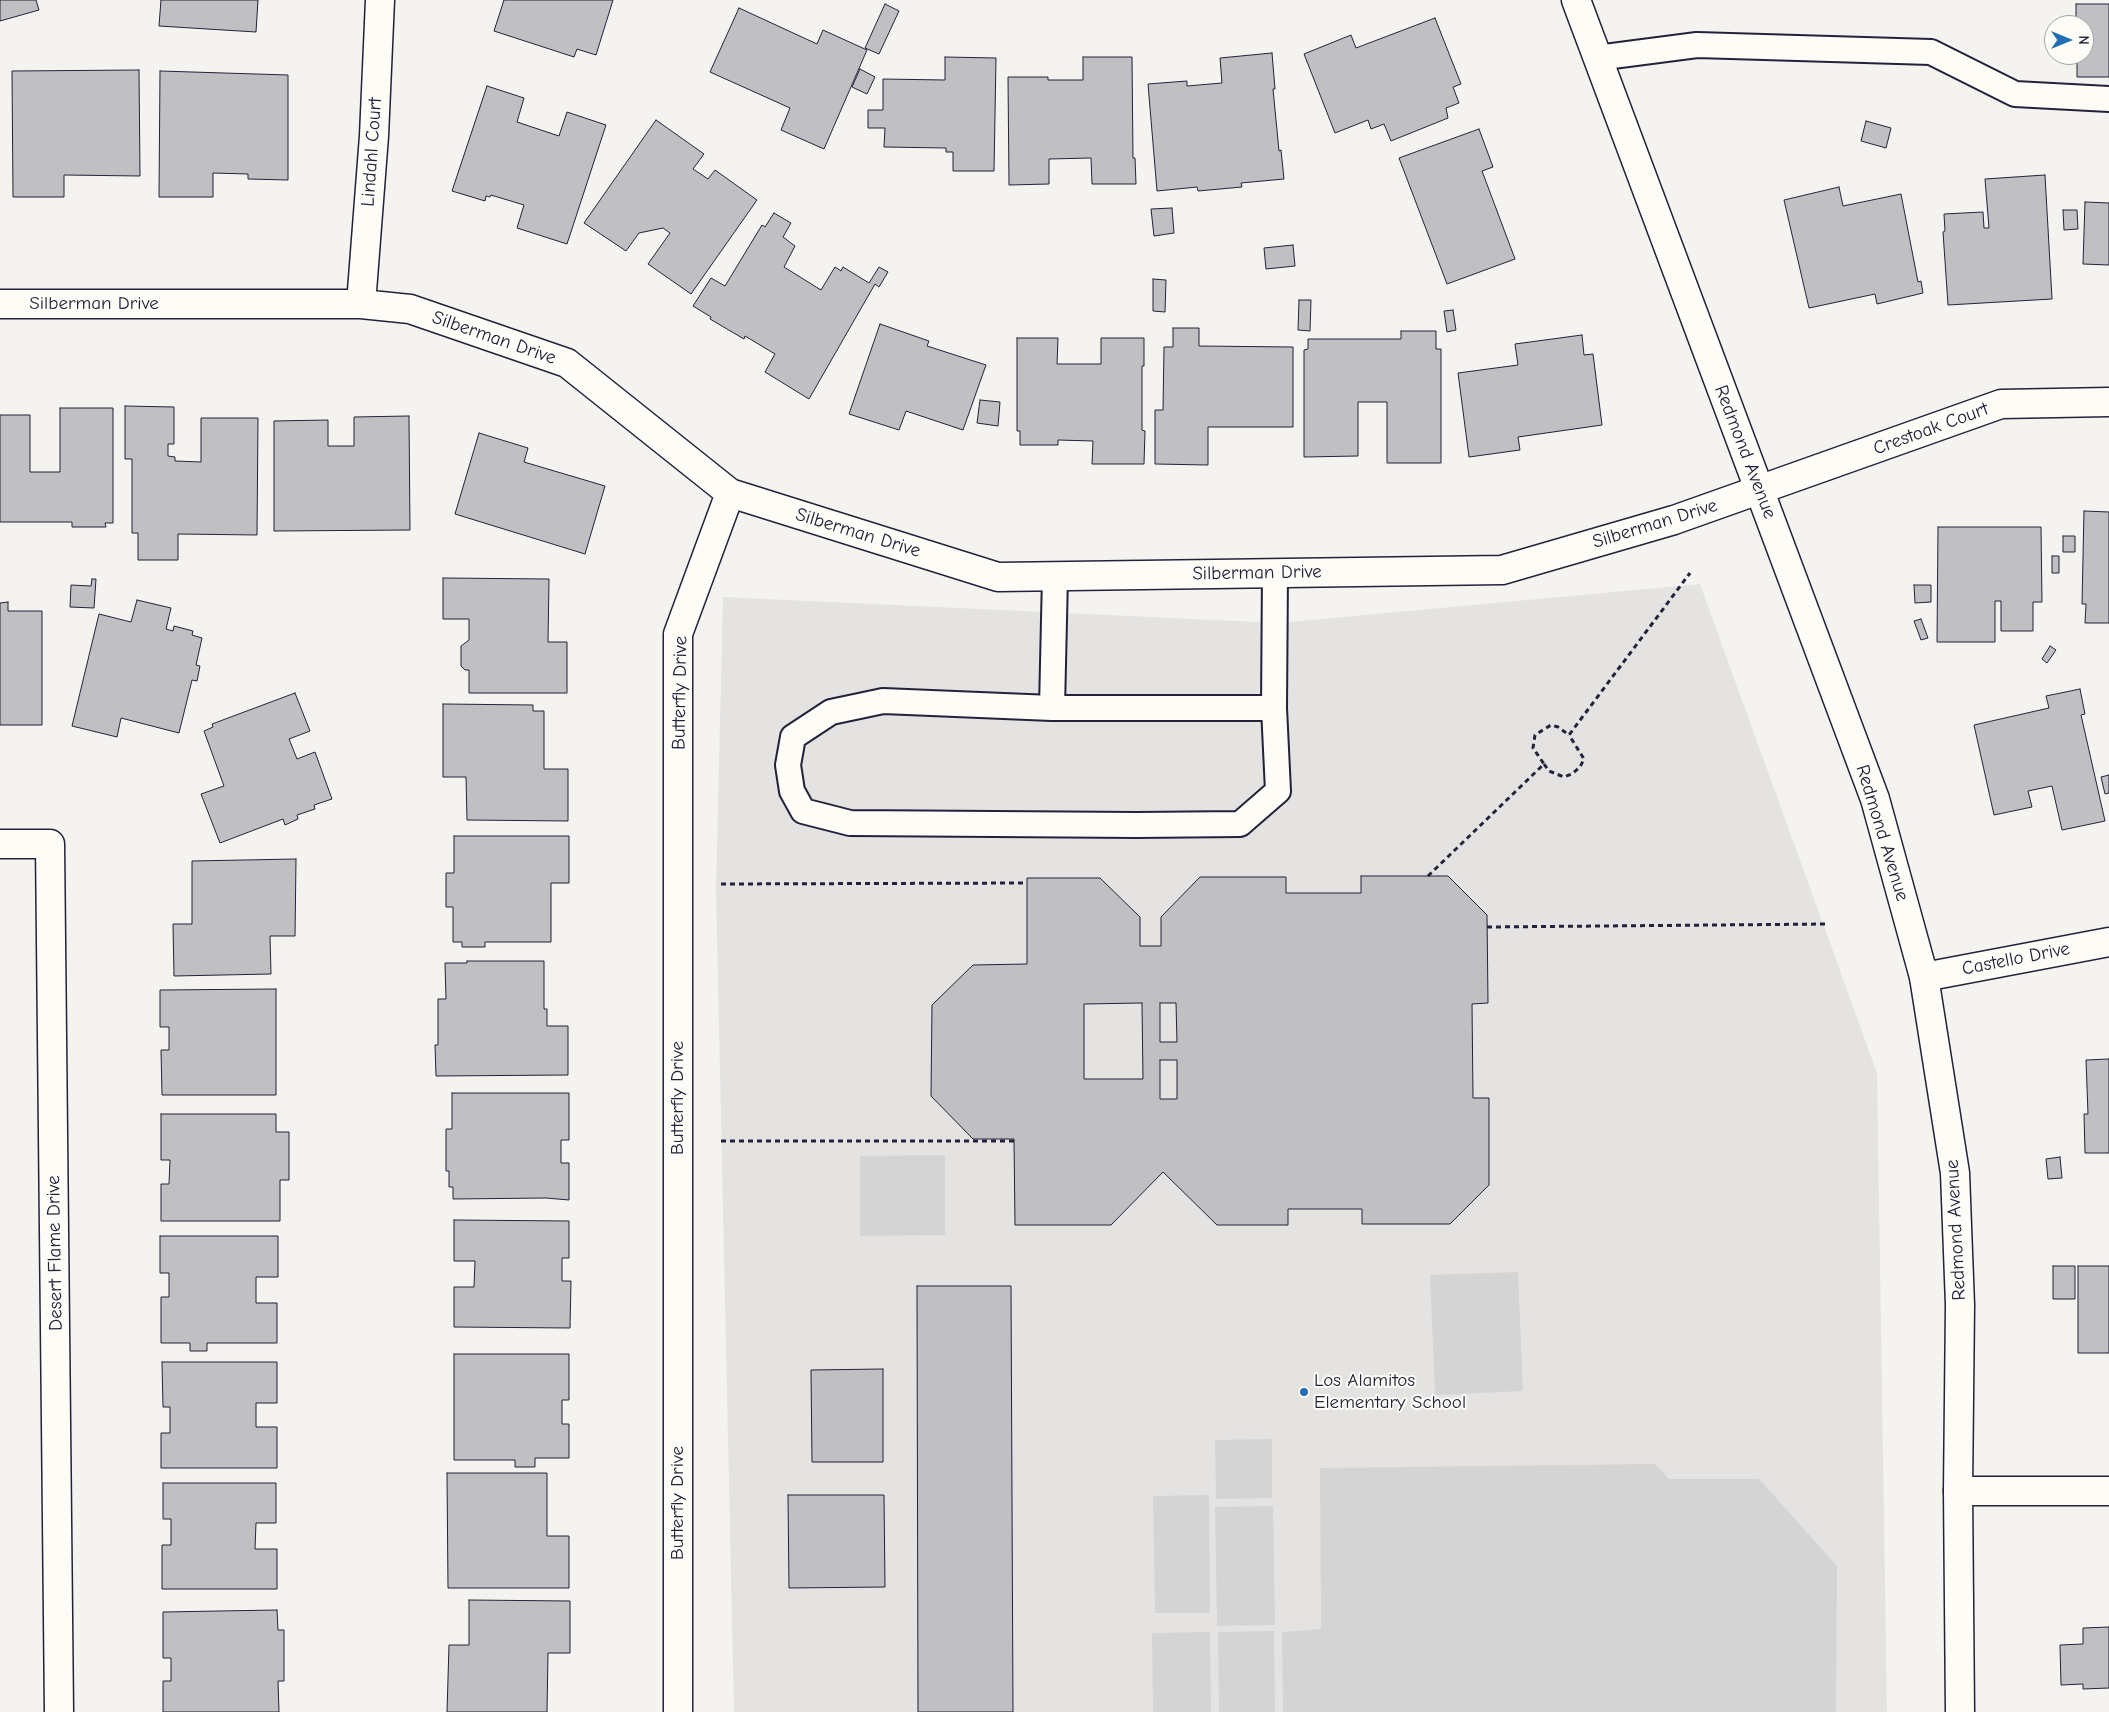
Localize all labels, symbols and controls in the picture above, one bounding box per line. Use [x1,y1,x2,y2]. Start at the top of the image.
north arrow [2044,15,2094,65]
text: N [2075,35,2092,45]
street label: Lindahl Court [357,97,387,207]
street label: Silberman Drive [29,293,159,315]
street label: Silberman Drive [429,306,559,370]
street label: Redmond Avenue [1709,382,1781,522]
street label: Crestoak Court [1870,398,1992,460]
street label: Silberman Drive [1590,494,1720,554]
street label: Silberman Drive [793,503,923,563]
street label: Silberman Drive [1192,560,1322,586]
street label: Butterfly Drive [668,636,692,750]
street label: Redmond Avenue [1850,762,1914,904]
street label: Castello Drive [1960,937,2072,981]
street label: Butterfly Drive [667,1041,689,1155]
street label: Redmond Avenue [1941,1159,1971,1301]
street label: Desert Flame Drive [42,1175,68,1331]
place label: Los Alamitos Elementary School [1314,1370,1466,1414]
marker: Los Alamitos Elementary School [1298,1386,1310,1398]
street label: Butterfly Drive [667,1446,689,1560]

